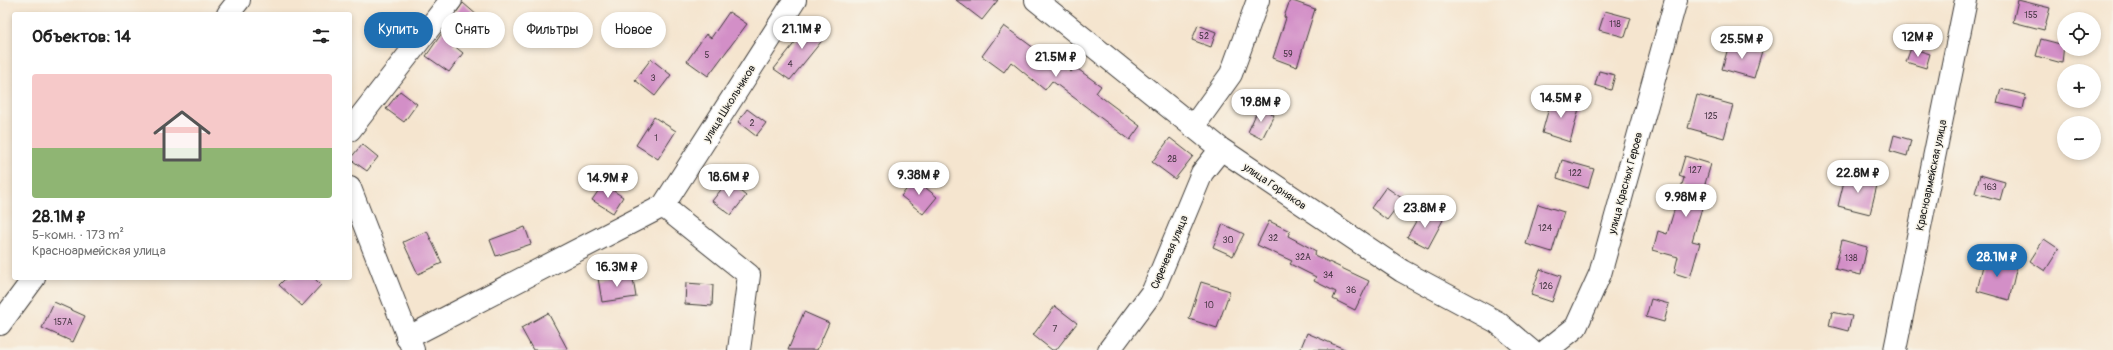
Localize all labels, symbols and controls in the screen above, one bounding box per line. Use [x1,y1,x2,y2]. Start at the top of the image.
house number: 155 [2024,10,2038,21]
chip: Купить [364,12,433,48]
chip: Снять [441,12,505,48]
chip: Фильтры [513,12,593,48]
chip: Новое [601,12,666,48]
map controls [2057,12,2101,160]
button: locate [2057,12,2101,56]
pin: 21.1M ₽ [765,16,839,50]
house number: 118 [1609,19,1621,30]
text: 21.1M ₽ [782,21,822,37]
pin: 12M ₽ [1890,24,1946,58]
icon: filters [310,25,332,47]
text: Объектов: 14 [32,26,131,47]
pin: 25.5M ₽ [1705,26,1779,60]
text: 12M ₽ [1902,29,1934,45]
house number: 52 [1199,31,1209,42]
text: 25.5M ₽ [1720,31,1764,47]
pin: 21.5M ₽ [1019,44,1093,78]
text: 21.5M ₽ [1035,49,1077,65]
house number: 59 [1283,49,1293,60]
house number: 5 [705,50,710,61]
house number: 4 [787,59,793,70]
street label: улица Школьников [700,62,758,145]
button: + [2057,64,2101,108]
house number: 3 [650,73,656,84]
pin: 14.5M ₽ [1524,85,1598,119]
pin: 19.8M ₽ [1224,89,1298,123]
text: 14.5M ₽ [1540,90,1582,106]
text: 19.8M ₽ [1240,94,1282,110]
icon: home [146,100,218,172]
house number: 125 [1704,111,1718,122]
button: − [2057,116,2101,160]
house number: 2 [749,118,755,129]
street label: Красноармейская улица [1913,118,1950,232]
street label: улица Красных Героев [1605,131,1645,237]
house number: 1 [654,133,658,144]
house number: 28 [1167,154,1177,165]
street label: улица Горняков [1240,160,1309,212]
pin: 22.8M ₽ [1821,160,1895,194]
pin: 9.38M ₽ [882,162,956,196]
pin: 18.6M ₽ [692,164,766,198]
pin: 14.9M ₽ [571,165,645,199]
house number: 127 [1688,165,1702,176]
text: 22.8M ₽ [1836,165,1880,181]
text: 9.38M ₽ [897,167,941,183]
house number: 122 [1568,168,1582,179]
text: 18.6M ₽ [708,169,750,185]
text: 14.9M ₽ [587,170,629,186]
house number: 163 [1983,182,1997,193]
pin: 9.98M ₽ [1649,184,1723,218]
text: 9.98M ₽ [1665,189,1707,205]
pin: 23.8M ₽ [1388,195,1462,229]
text: 23.8M ₽ [1403,200,1447,216]
text: 28.1M ₽ [32,206,87,227]
street label: Сиреневая улица [1148,213,1191,291]
house number: 124 [1538,223,1553,234]
text: 5-комн. · 173 m² [32,227,124,243]
house number: 32 [1268,233,1278,244]
house number: 30 [1222,235,1234,246]
text: Красноармейская улица [32,243,166,259]
pin: 28.1M ₽ [1960,244,2034,278]
text: 28.1M ₽ [1976,249,2018,265]
house number: 32А [1295,252,1311,263]
house number: 138 [1844,253,1858,264]
pin: 16.3M ₽ [580,254,654,288]
text: 16.3M ₽ [596,259,638,275]
house number: 34 [1323,270,1334,281]
house number: 126 [1539,281,1553,292]
house number: 36 [1346,285,1356,296]
house number: 10 [1204,300,1214,311]
house number: 157А [54,317,73,328]
house number: 7 [1053,324,1058,335]

